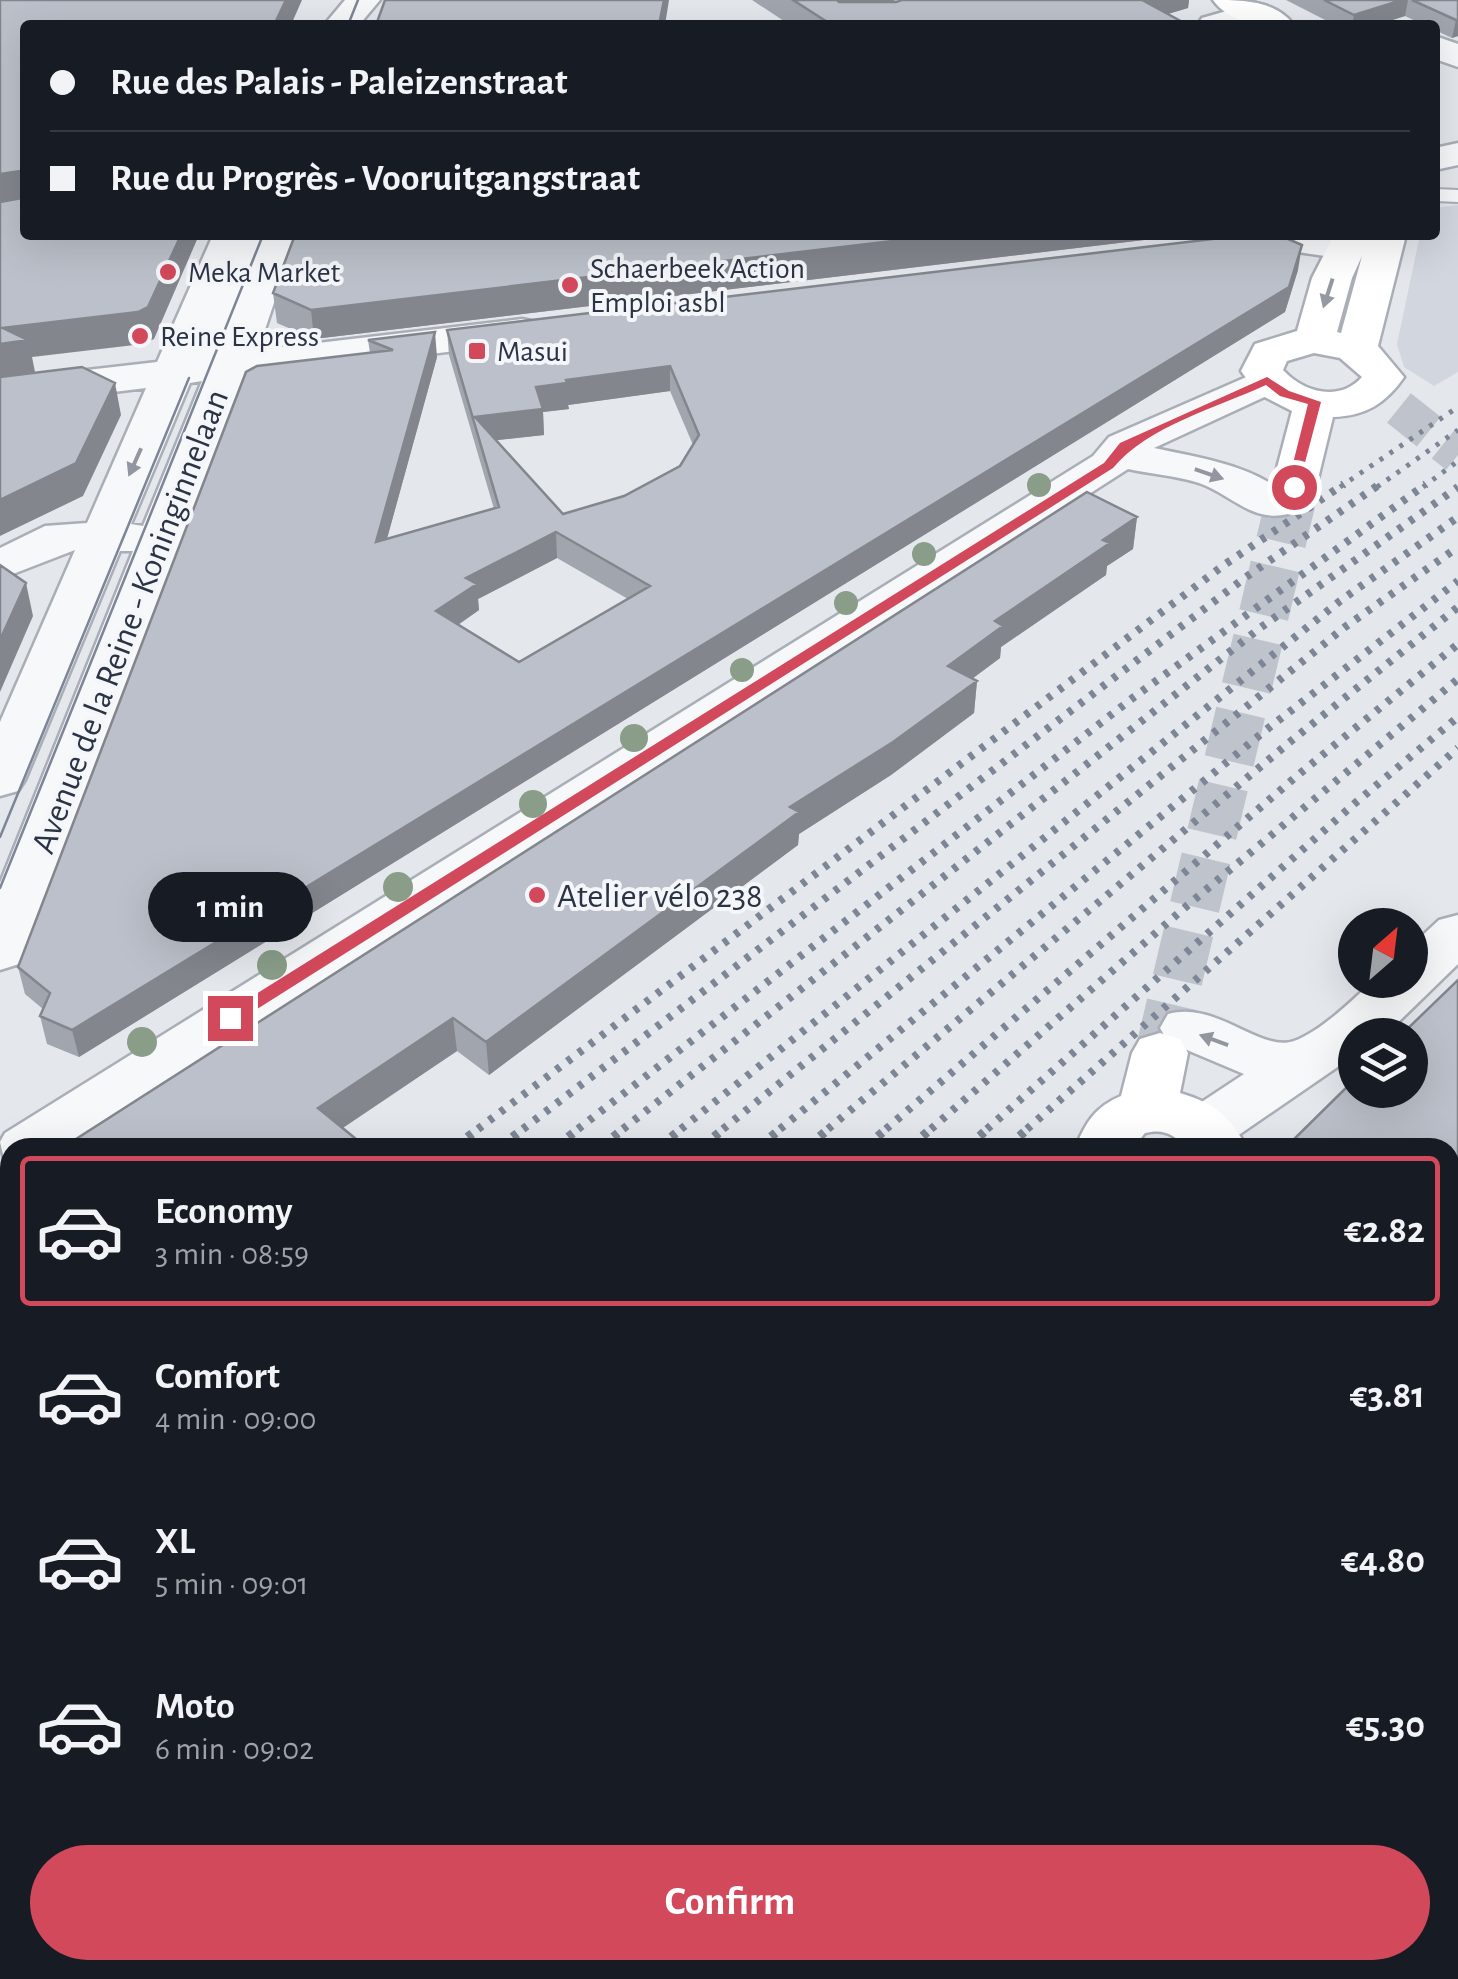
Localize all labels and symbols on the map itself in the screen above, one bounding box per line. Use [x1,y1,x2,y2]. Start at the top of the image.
place label: Schaerbeek Action Emploi asbl [590,254,805,318]
place label: Meka Market [188,258,340,288]
marker: Meka Market [157,261,179,283]
marker: Schaerbeek Action Emploi asbl [559,274,581,296]
one-way arrow [1320,278,1335,309]
place label: Reine Express [160,322,319,352]
marker: Reine Express [129,325,151,347]
place label: Masui [497,337,568,367]
marker: Masui [466,340,488,362]
street label: Avenue de la Reine - Koninginnelaan [26,385,235,858]
one-way arrow [127,447,143,477]
route start [1272,465,1317,510]
one-way arrow [1195,467,1225,482]
callout: 1 min [148,873,312,943]
place label: Atelier vélo 238 [557,879,763,914]
marker: Atelier vélo 238 [526,884,548,906]
north arrow [1338,908,1428,998]
route end [208,996,253,1041]
one-way arrow [1198,1032,1228,1047]

